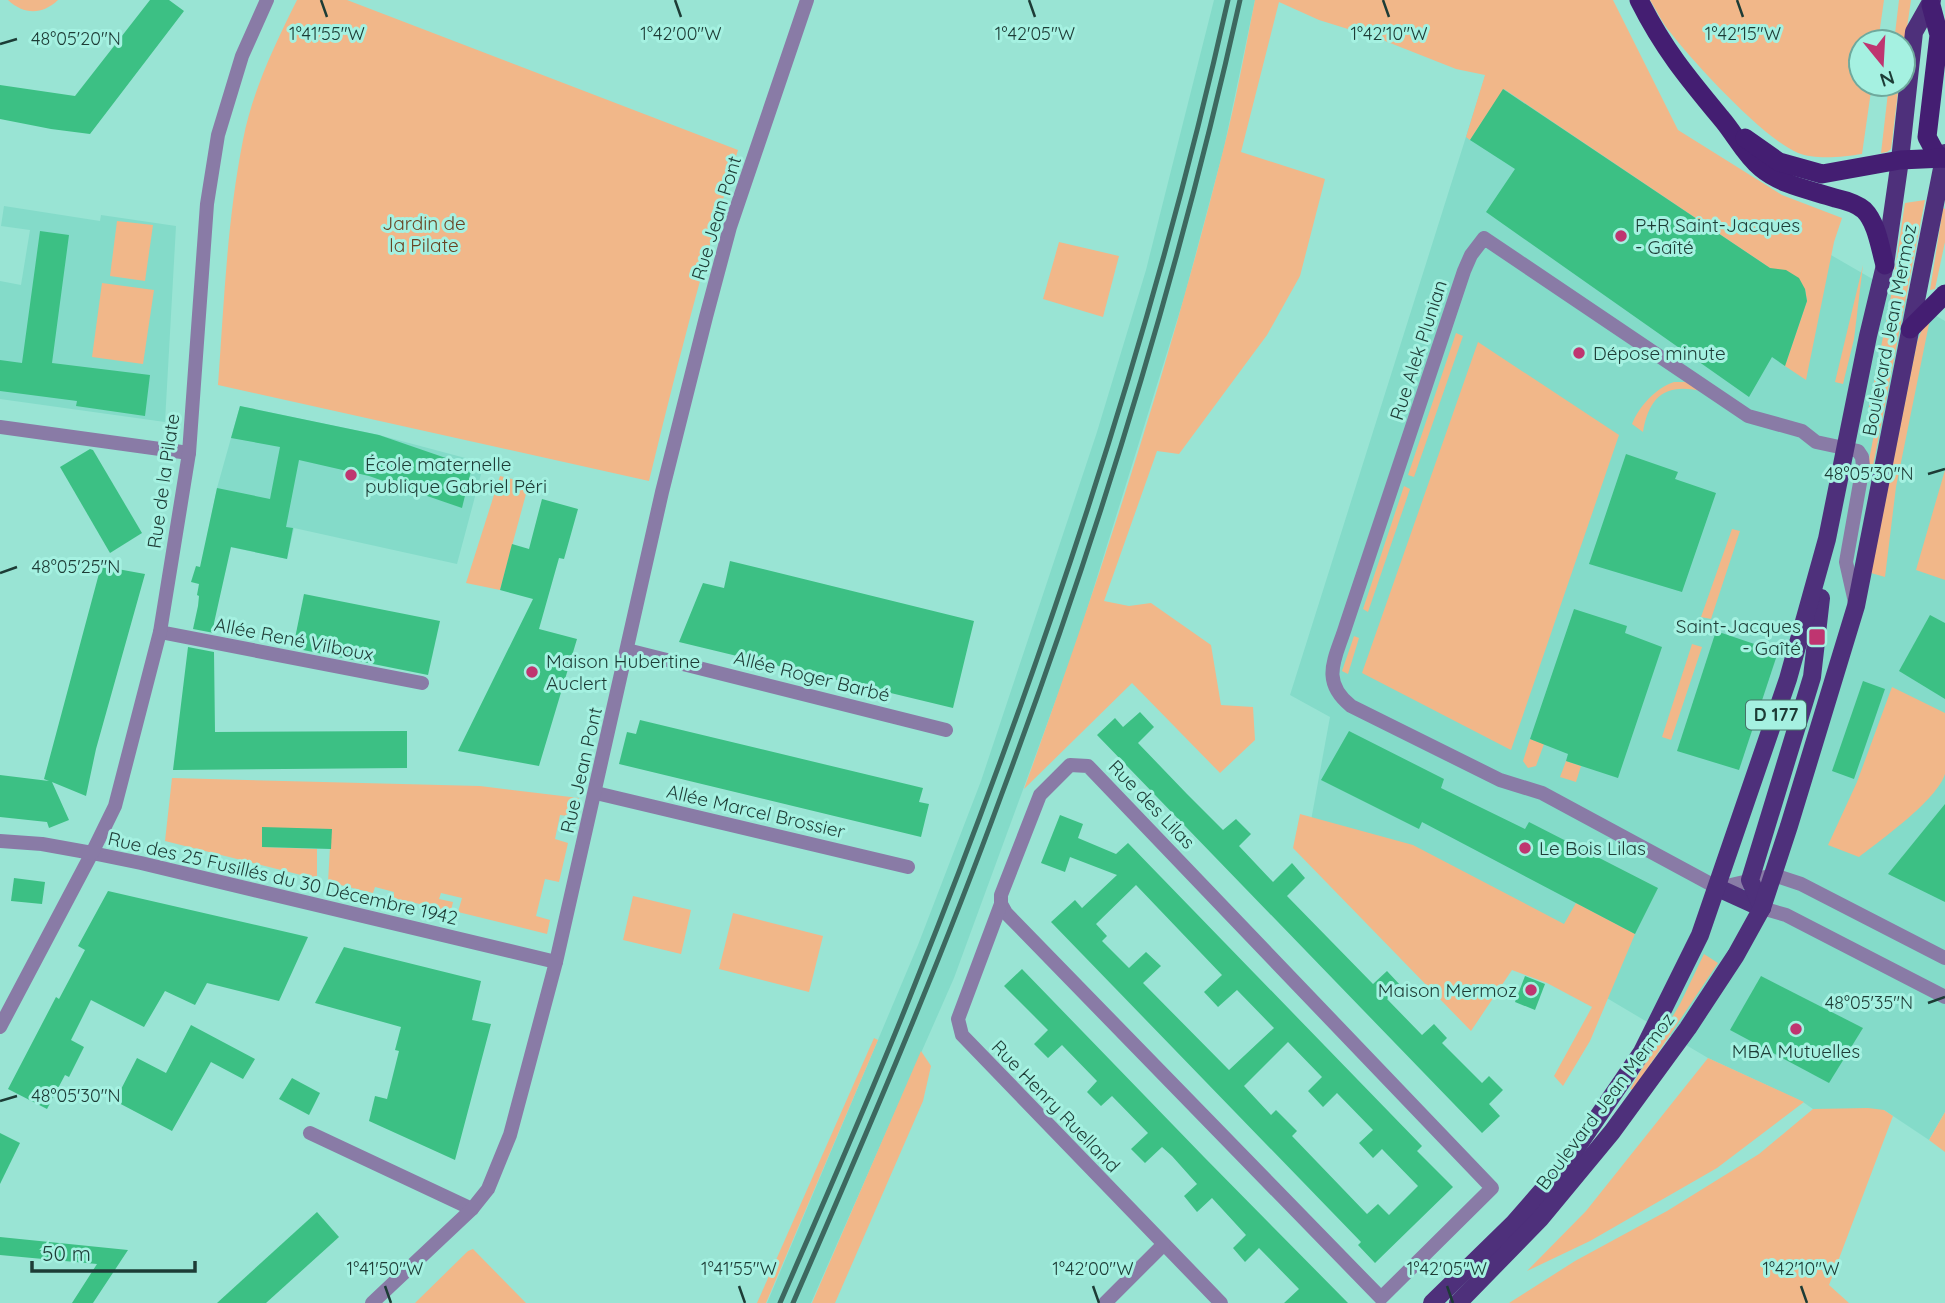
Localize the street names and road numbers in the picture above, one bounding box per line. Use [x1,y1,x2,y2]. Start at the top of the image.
street label: Rue Jean Pont [686,153,746,283]
street label: Boulevard Jean Mermoz [1857,222,1921,438]
street label: Rue Alek Plunian [1384,277,1452,423]
street label: Rue de la Pilate [142,412,184,550]
street label: Allée René Vilboux [212,612,376,666]
street label: Allée Roger Barbé [732,645,892,707]
road number: D 177 [1746,700,1806,730]
street label: Rue Jean Pont [555,705,607,835]
street label: Rue des Lilas [1104,754,1200,854]
street label: Allée Marcel Brossier [664,779,848,843]
street label: Rue des 25 Fusillés du 30 Décembre 1942 [106,826,460,930]
street label: Boulevard Jean Mermoz [1531,1008,1679,1194]
street label: Rue Henry Ruelland [987,1035,1125,1177]

